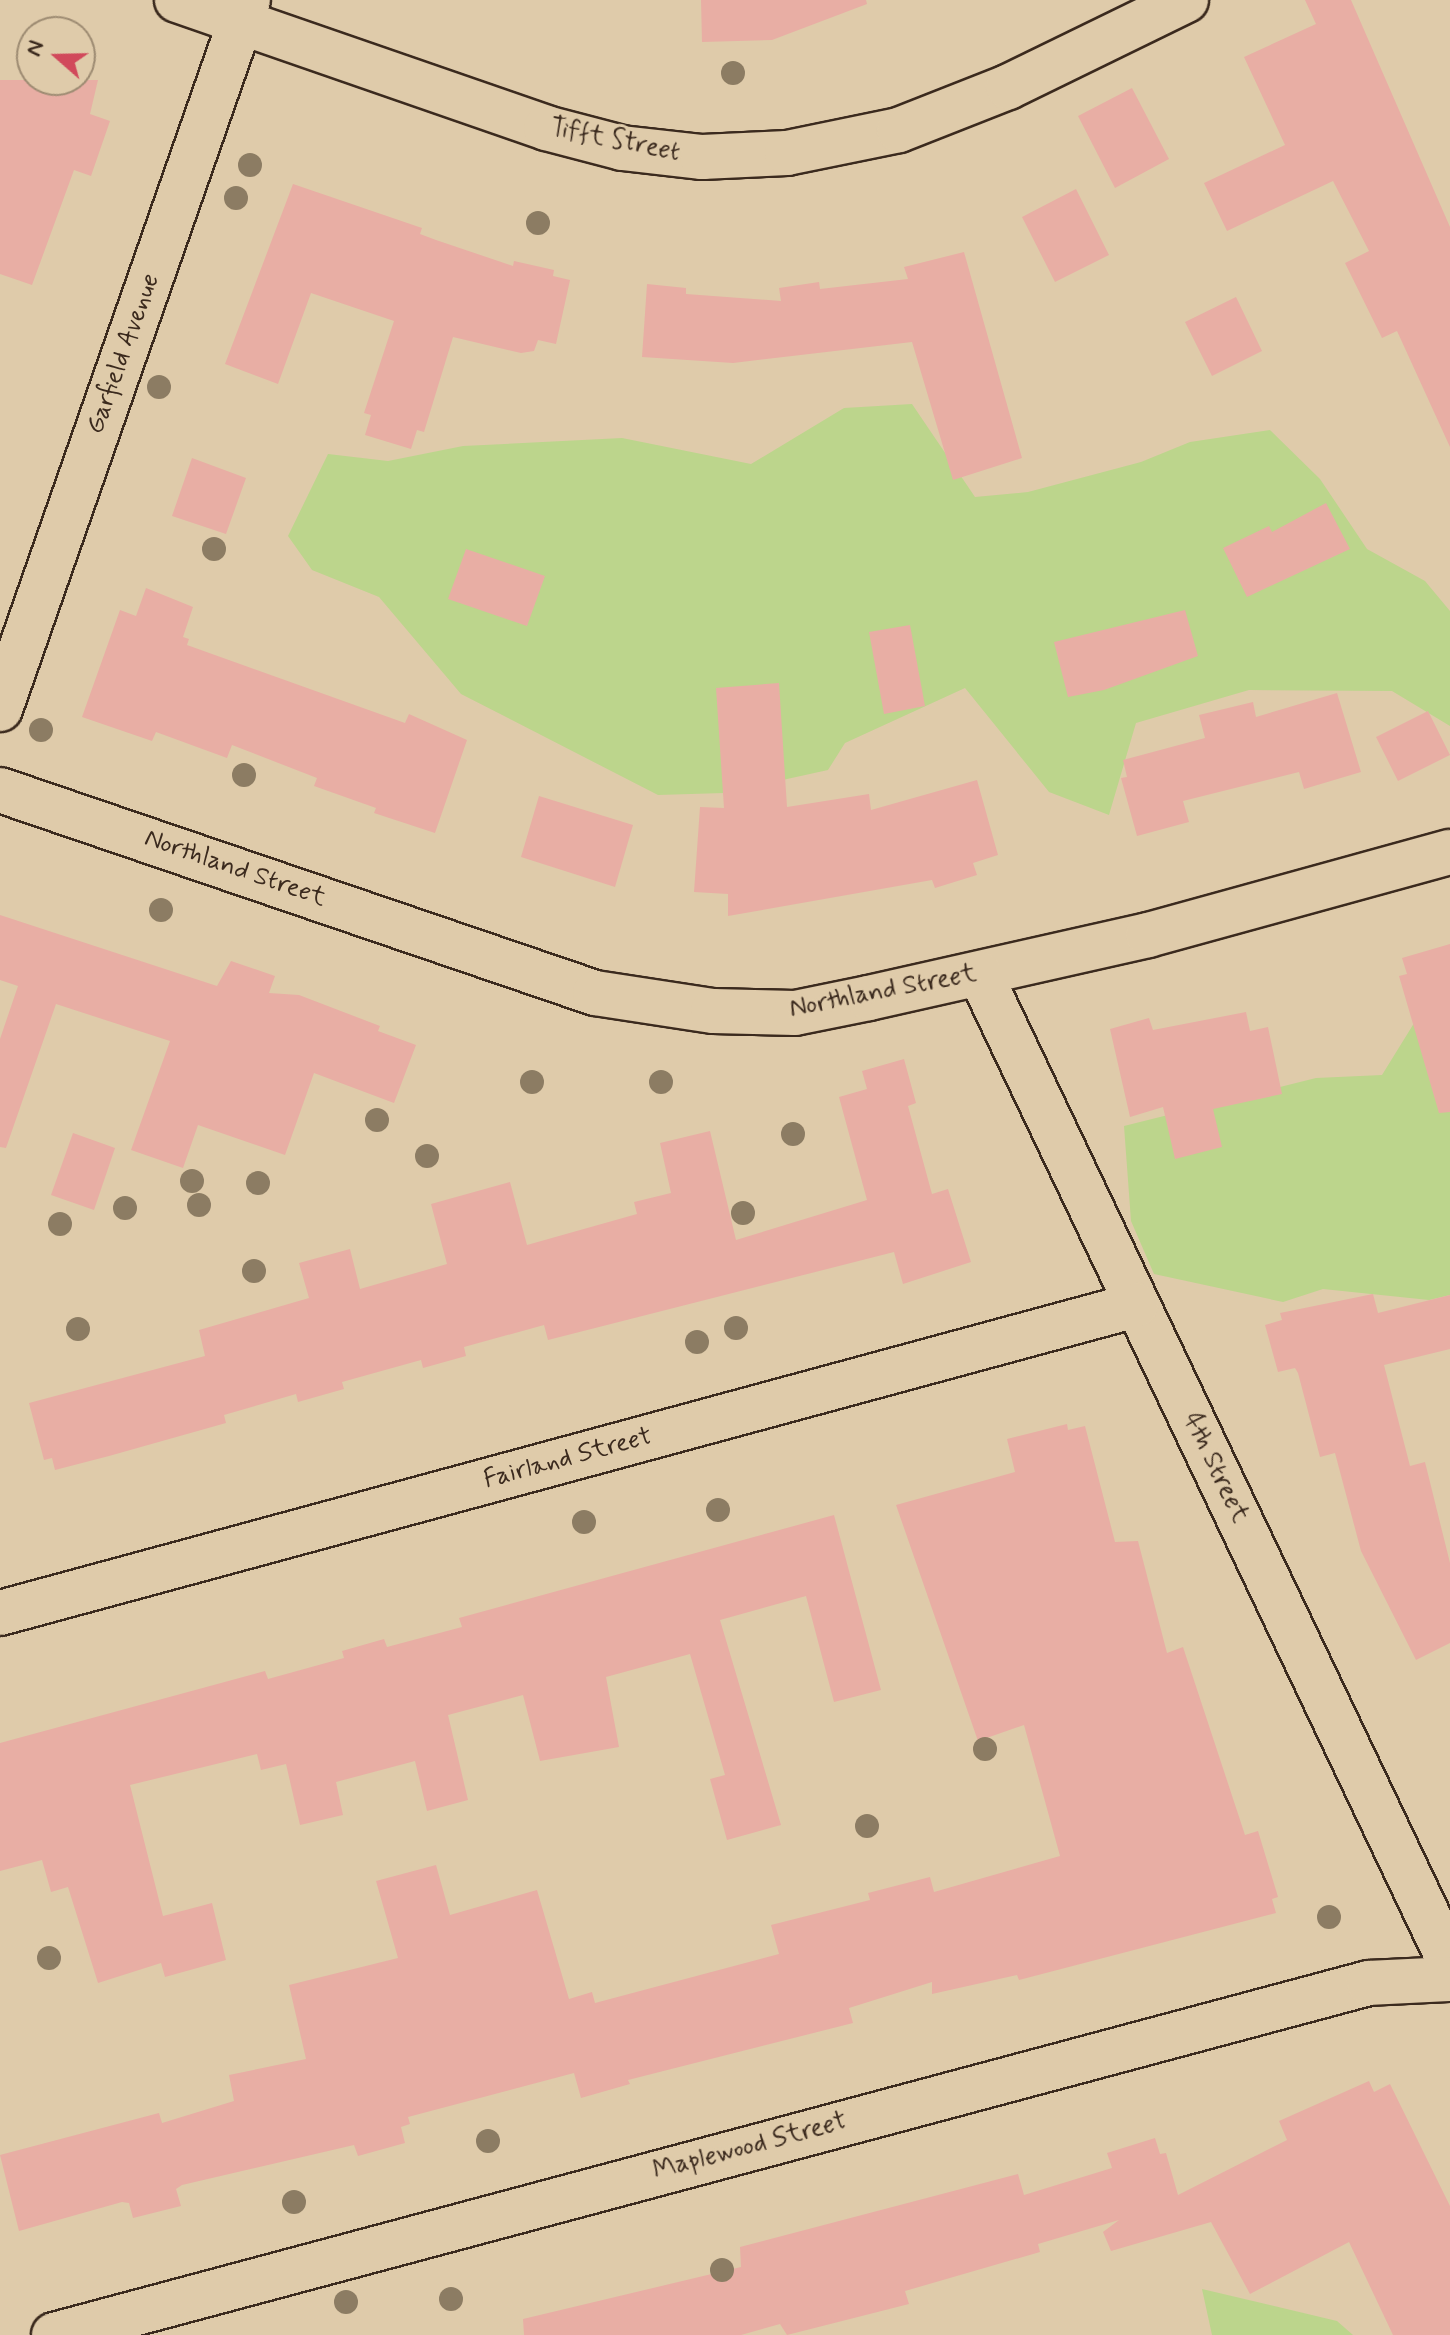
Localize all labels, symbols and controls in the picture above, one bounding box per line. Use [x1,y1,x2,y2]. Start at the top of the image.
north arrow [16,16,96,96]
text: N [20,37,51,60]
street label: Tifft Street [545,113,685,169]
street label: Garfield Avenue [80,267,168,441]
street label: Northland Street [140,823,330,915]
street label: Northland Street [787,959,979,1025]
street label: 4th Street [1175,1408,1255,1528]
street label: Fairland Street [481,1422,655,1496]
street label: Maplewood Street [650,2106,850,2188]

